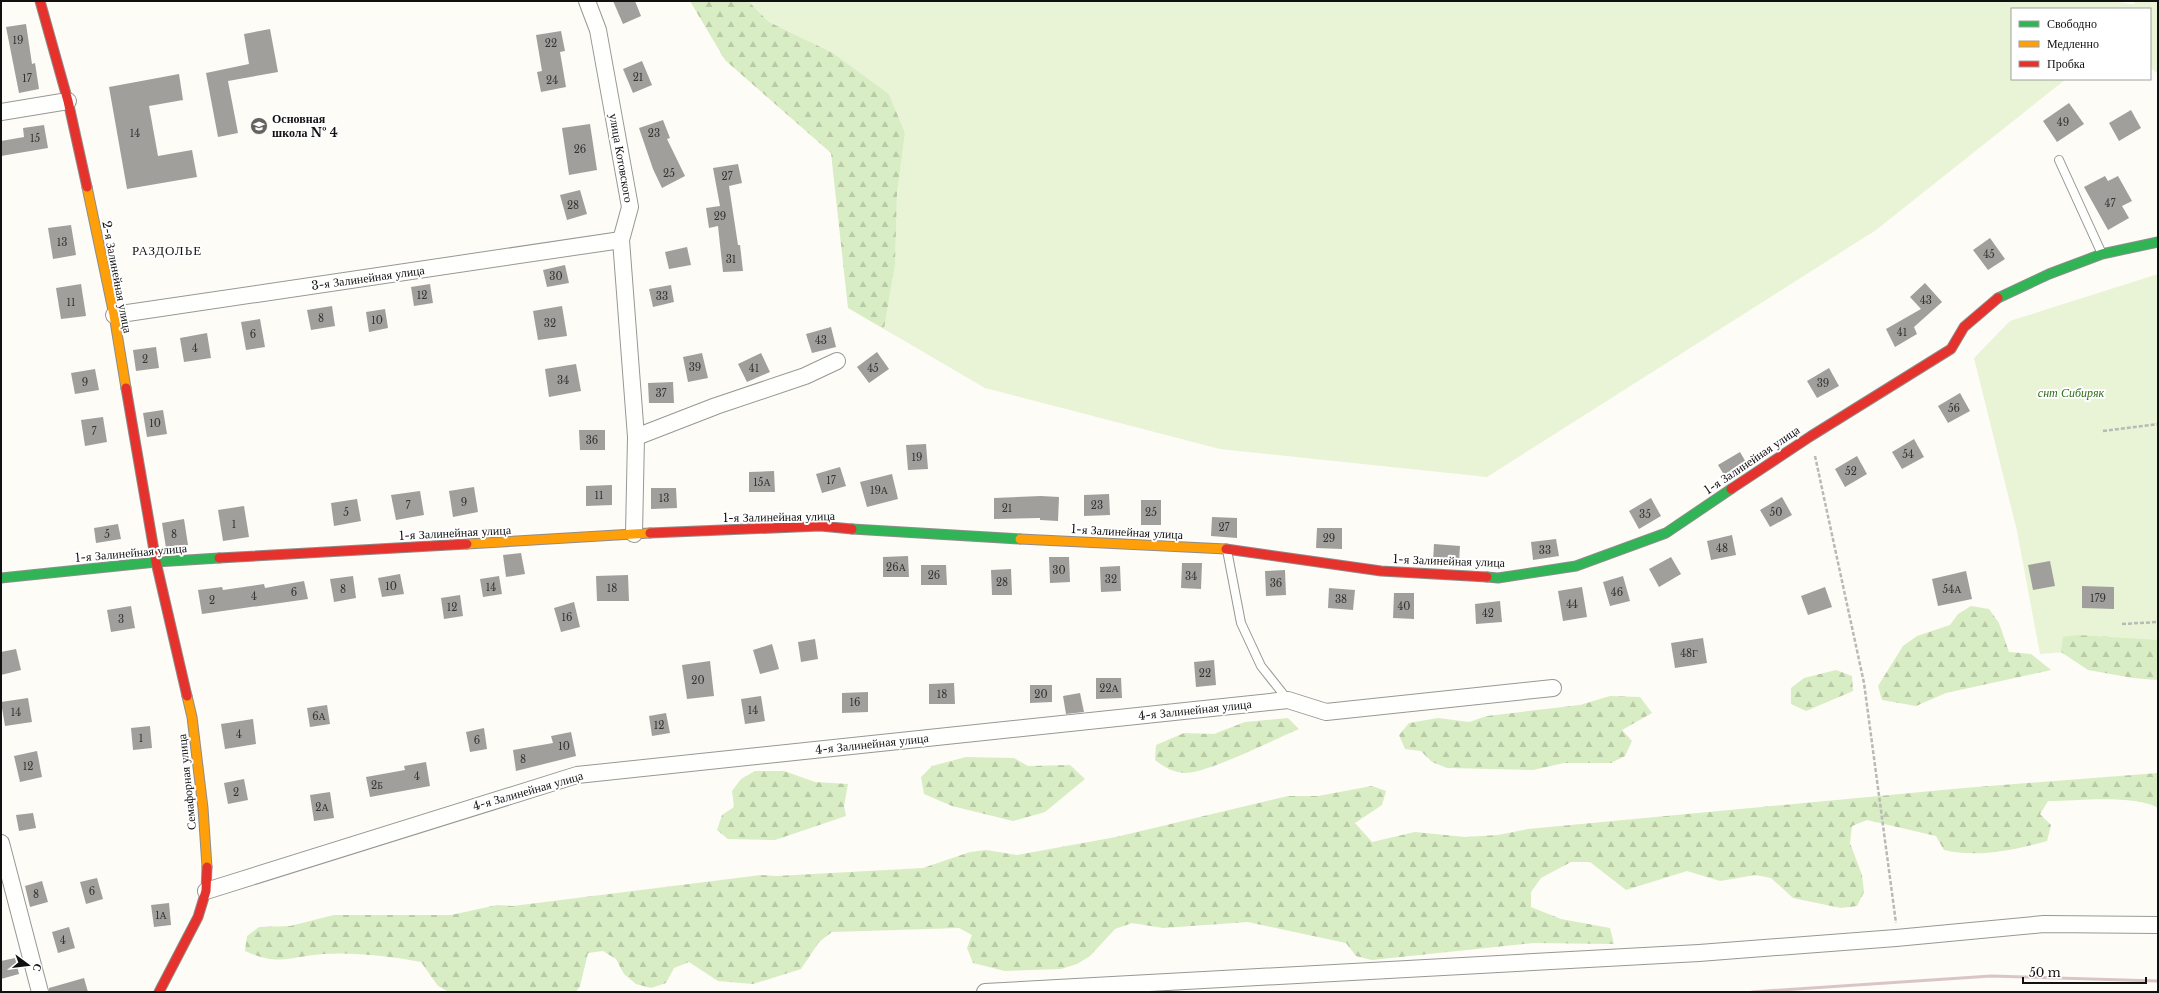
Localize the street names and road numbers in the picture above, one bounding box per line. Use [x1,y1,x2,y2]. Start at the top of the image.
street label: улица Котовского [606,112,637,204]
street label: 2-я Залинейная улица [99,219,136,335]
street label: 3-я Залинейная улица [310,262,426,293]
street label: 1-я Залинейная улица [1701,422,1803,497]
street label: 1-я Залинейная улица [723,508,836,525]
street label: 1-я Залинейная улица [1071,521,1184,542]
street label: 1-я Залинейная улица [399,522,512,543]
street label: 1-я Залинейная улица [74,540,188,565]
street label: 1-я Залинейная улица [1393,551,1506,570]
street label: 4-я Залинейная улица [1138,696,1253,723]
street label: 4-я Залинейная улица [815,730,930,757]
street label: Семафорная улица [174,733,199,831]
street label: 4-я Залинейная улица [471,767,585,813]

